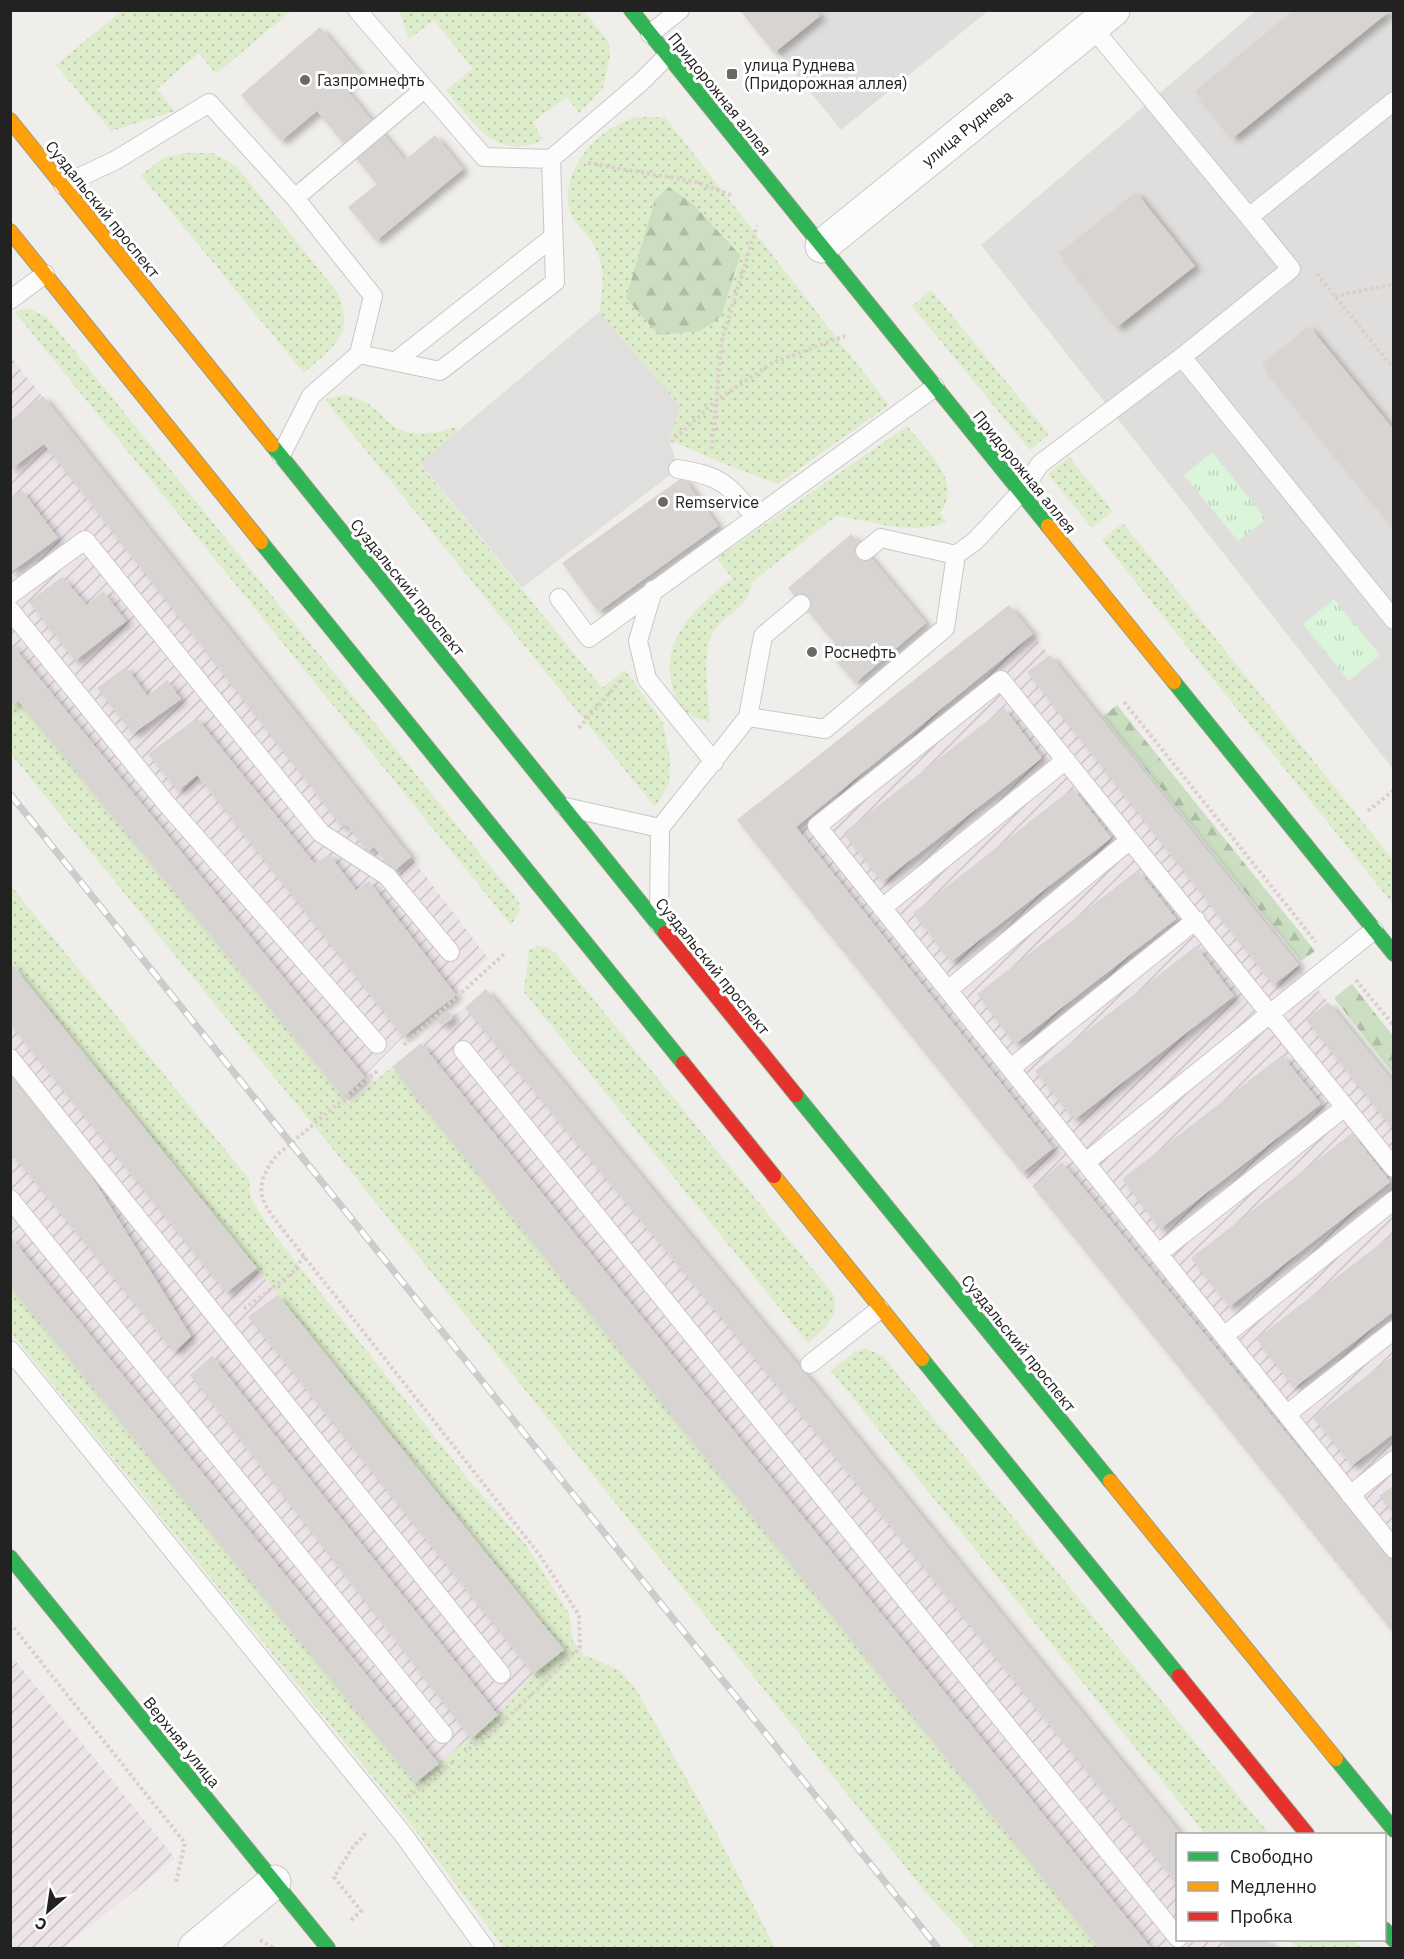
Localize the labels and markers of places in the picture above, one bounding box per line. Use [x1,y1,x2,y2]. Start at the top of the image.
place label: улица Руднева (Придорожная аллея) [744,55,908,93]
marker: улица Руднева (Придорожная аллея) [725,67,739,81]
place label: Газпромнефть [317,70,425,90]
marker: Газпромнефть [298,73,312,87]
place label: Remservice [675,492,759,512]
marker: Remservice [656,495,670,509]
place label: Роснефть [824,642,896,662]
marker: Роснефть [805,645,819,659]

